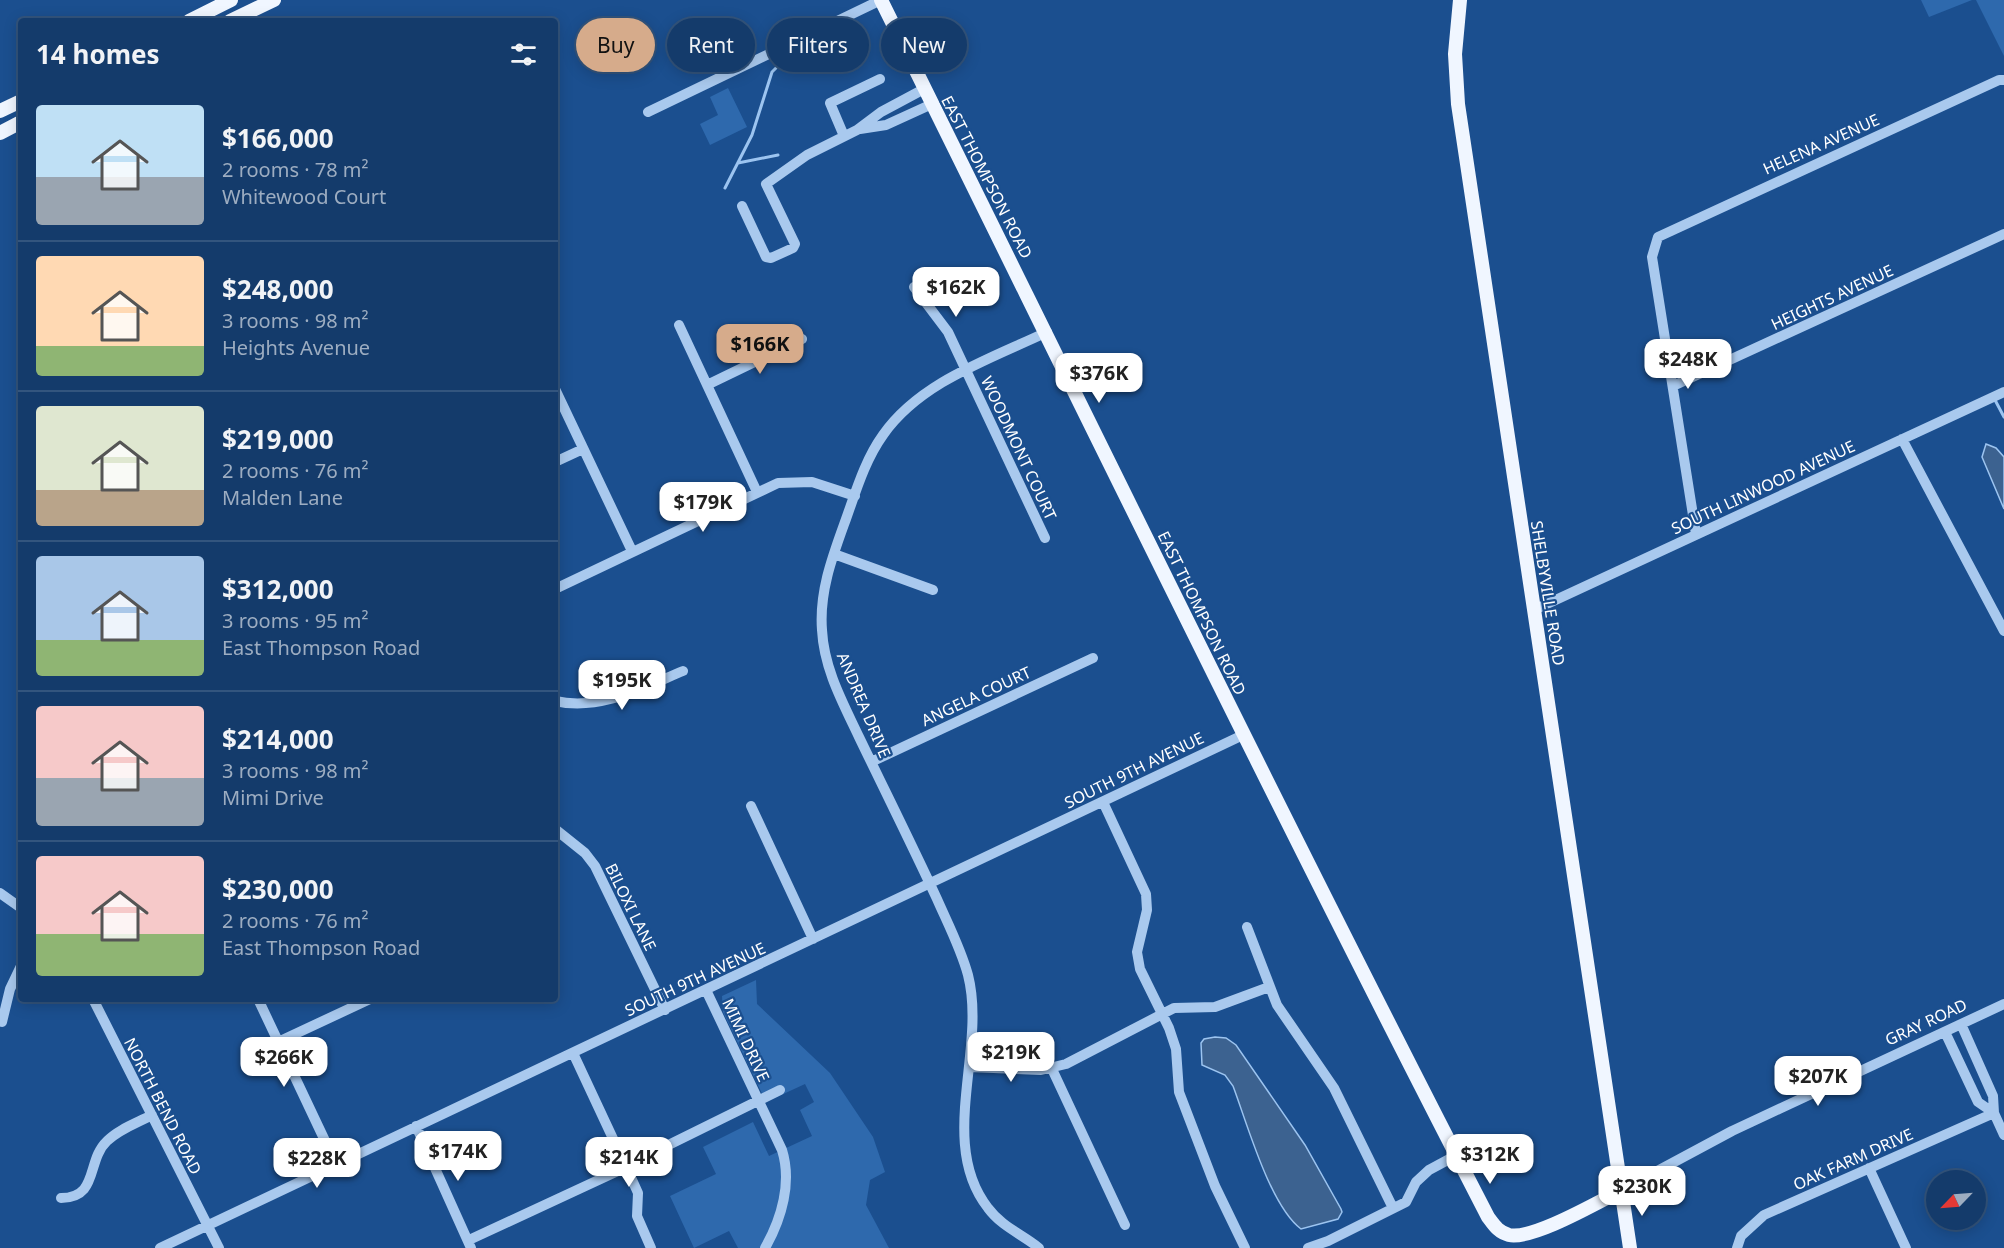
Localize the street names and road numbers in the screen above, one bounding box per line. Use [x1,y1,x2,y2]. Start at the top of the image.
street label: EAST THOMPSON ROAD [936,92,1038,262]
street label: HELENA AVENUE [1759,108,1883,180]
street label: HEIGHTS AVENUE [1767,259,1897,335]
street label: WOODMONT COURT [976,372,1062,524]
street label: SOUTH LINWOOD AVENUE [1668,435,1858,539]
street label: SHELBYVILLE ROAD [1526,519,1570,667]
street label: EAST THOMPSON ROAD [1153,527,1251,699]
street label: ANDREA DRIVE [832,649,896,761]
street label: ANGELA COURT [918,661,1034,731]
street label: SOUTH 9TH AVENUE [1061,727,1207,813]
street label: BILOXI LANE [600,860,662,954]
street label: SOUTH 9TH AVENUE [621,937,769,1021]
street label: GRAY ROAD [1881,993,1971,1051]
street label: MIMI DRIVE [717,995,775,1085]
street label: NORTH BEND ROAD [119,1034,207,1178]
street label: OAK FARM DRIVE [1790,1123,1916,1195]

